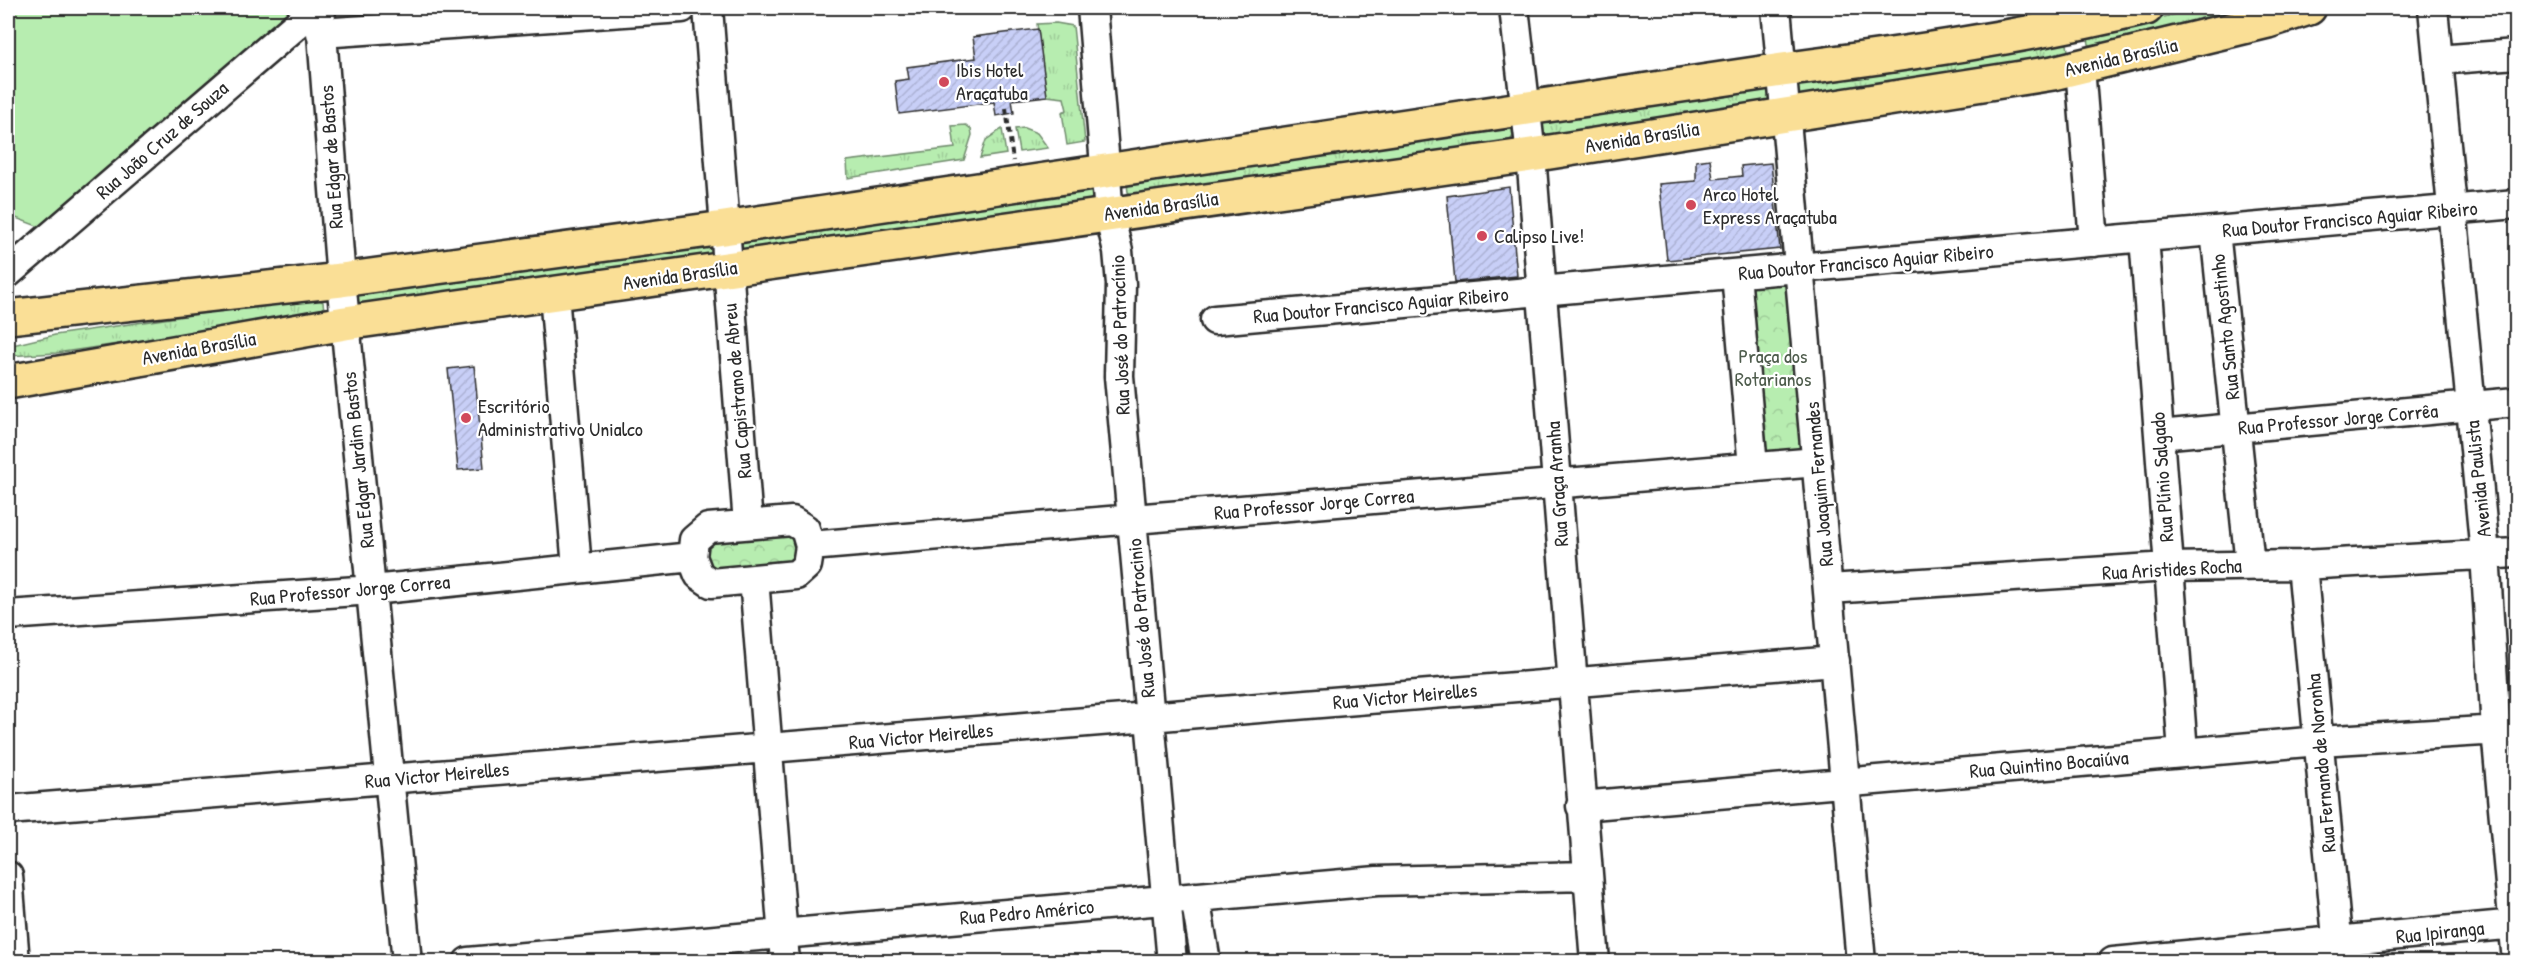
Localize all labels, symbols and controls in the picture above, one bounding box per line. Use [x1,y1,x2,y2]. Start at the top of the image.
street label: Avenida Brasília [2062,30,2180,83]
place label: Ibis Hotel Araçatuba [956,56,1028,106]
street label: Rua João Cruz de Souza [90,74,234,205]
marker: Ibis Hotel Araçatuba [937,75,951,89]
street label: Rua Edgar de Bastos [312,84,349,230]
street label: Avenida Brasília [1583,114,1701,159]
place label: Arco Hotel Express Araçatuba [1703,180,1837,230]
street label: Avenida Brasília [1102,184,1220,227]
street label: Rua Doutor Francisco Aguiar Ribeiro [2221,194,2479,243]
marker: Arco Hotel Express Araçatuba [1684,198,1698,212]
place label: Calipso Live! [1494,222,1584,249]
marker: Calipso Live! [1475,229,1489,243]
street label: Rua Doutor Francisco Aguiar Ribeiro [1737,237,1995,286]
street label: Avenida Brasília [621,253,739,296]
street label: Rua Santo Agostinho [2203,253,2246,401]
street label: Rua José do Patrocínio [1103,255,1136,415]
street label: Rua Doutor Francisco Aguiar Ribeiro [1252,280,1510,329]
street label: Rua Capistrano de Abreu [715,303,758,479]
street label: Avenida Brasília [140,324,258,371]
park label: Praça dos Rotarianos [1735,342,1812,392]
street label: Rua Edgar Jardim Bastos [335,370,380,549]
place label: Escritório Administrativo Unialco [478,392,643,442]
street label: Rua Professor Jorge Corrêa [2237,396,2439,441]
street label: Rua Joaquim Fernandes [1798,400,1839,568]
marker: Escritório Administrativo Unialco [459,411,473,425]
street label: Rua Plínio Salgado [2143,411,2180,543]
street label: Avenida Paulista [2458,419,2497,539]
street label: Rua Graça Aranha [1539,420,1574,548]
street label: Rua Professor Jorge Correa [1213,481,1415,526]
street label: Rua José do Patrocinio [1120,537,1161,699]
street label: Rua Aristides Rocha [2101,551,2243,586]
street label: Rua Professor Jorge Correa [249,567,451,612]
street label: Rua Fernando de Noronha [2299,672,2342,853]
street label: Rua Victor Meirelles [1332,676,1478,715]
street label: Rua Victor Meirelles [848,716,994,755]
street label: Rua Quintino Bocaiúva [1968,743,2130,784]
street label: Rua Victor Meirelles [364,755,510,794]
street label: Rua Pedro Américo [959,892,1095,931]
street label: Rua Ipiranga [2394,913,2486,950]

